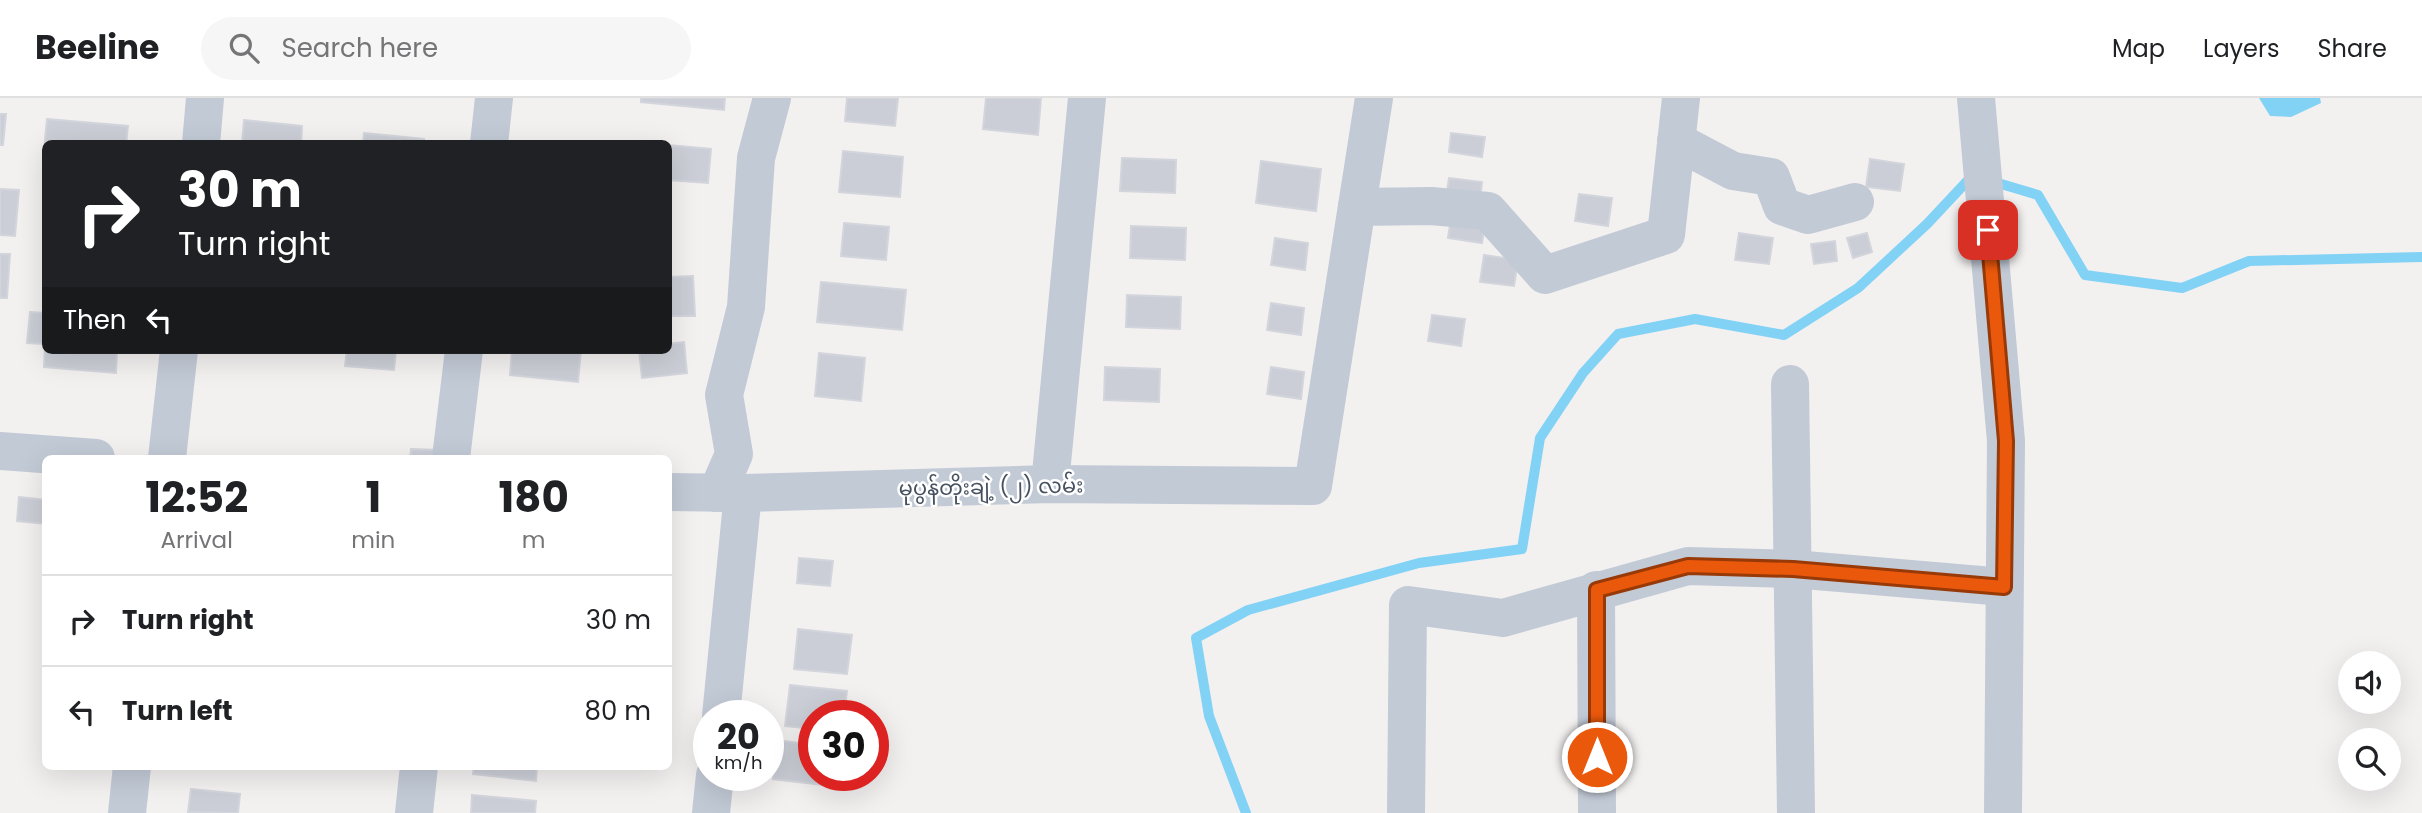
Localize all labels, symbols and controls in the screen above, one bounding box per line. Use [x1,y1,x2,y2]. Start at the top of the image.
search box [201,17,691,80]
text: Beeline [35,24,159,71]
icon: search [225,29,263,67]
text: Search here [281,30,438,66]
text: Map [2112,32,2165,65]
text: Layers [2203,32,2279,65]
text: Share [2317,32,2387,65]
text: 30 m [178,156,302,224]
icon: right [63,168,154,259]
pin [1958,200,2018,260]
icon: arrive [1969,211,2007,249]
text: Turn right [178,221,330,266]
icon: left [140,301,178,339]
text: Then [63,302,126,338]
text: 12:52 [145,468,248,527]
text: 1 [365,468,381,527]
text: 180 [498,468,569,527]
street label: မုပွန်တိုးချဲ့ (၂) လမ်း [898,469,1084,507]
text: Arrival [160,524,233,556]
text: min [351,524,395,556]
text: m [522,524,545,556]
icon: right [63,602,101,640]
text: Turn right [122,602,254,638]
text: 30 m [586,602,651,638]
map controls [2338,651,2401,791]
button: sound [2338,651,2401,714]
icon: left [63,693,101,731]
text: Turn left [122,693,233,729]
text: 80 m [585,693,651,729]
speed limit sign: 30 [798,700,889,791]
text: 20 [717,712,760,761]
position arrow [1560,720,1634,794]
button: search [2338,728,2401,791]
text: km/h [715,750,762,775]

